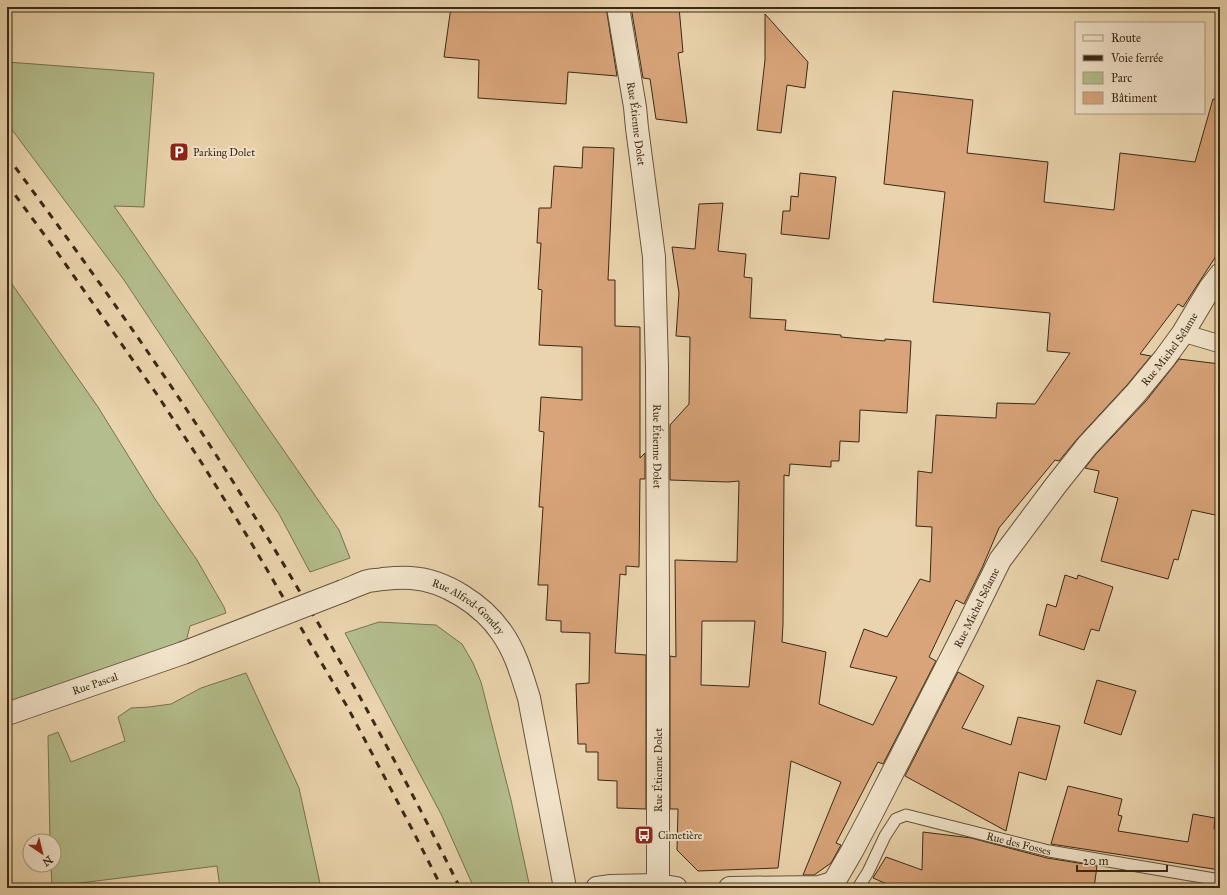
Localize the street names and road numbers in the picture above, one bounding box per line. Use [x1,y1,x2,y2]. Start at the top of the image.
street label: Rue Étienne Dolet [624,81,648,166]
street label: Rue Michel Sélame [1139,310,1201,389]
street label: Rue Étienne Dolet [650,404,664,489]
street label: Rue Michel Sélame [951,565,1002,650]
street label: Rue Alfred-Gondry [430,576,508,638]
street label: Rue Pascal [70,670,120,698]
street label: Rue Étienne Dolet [651,728,665,812]
street label: Rue des Fosses [985,829,1052,858]

